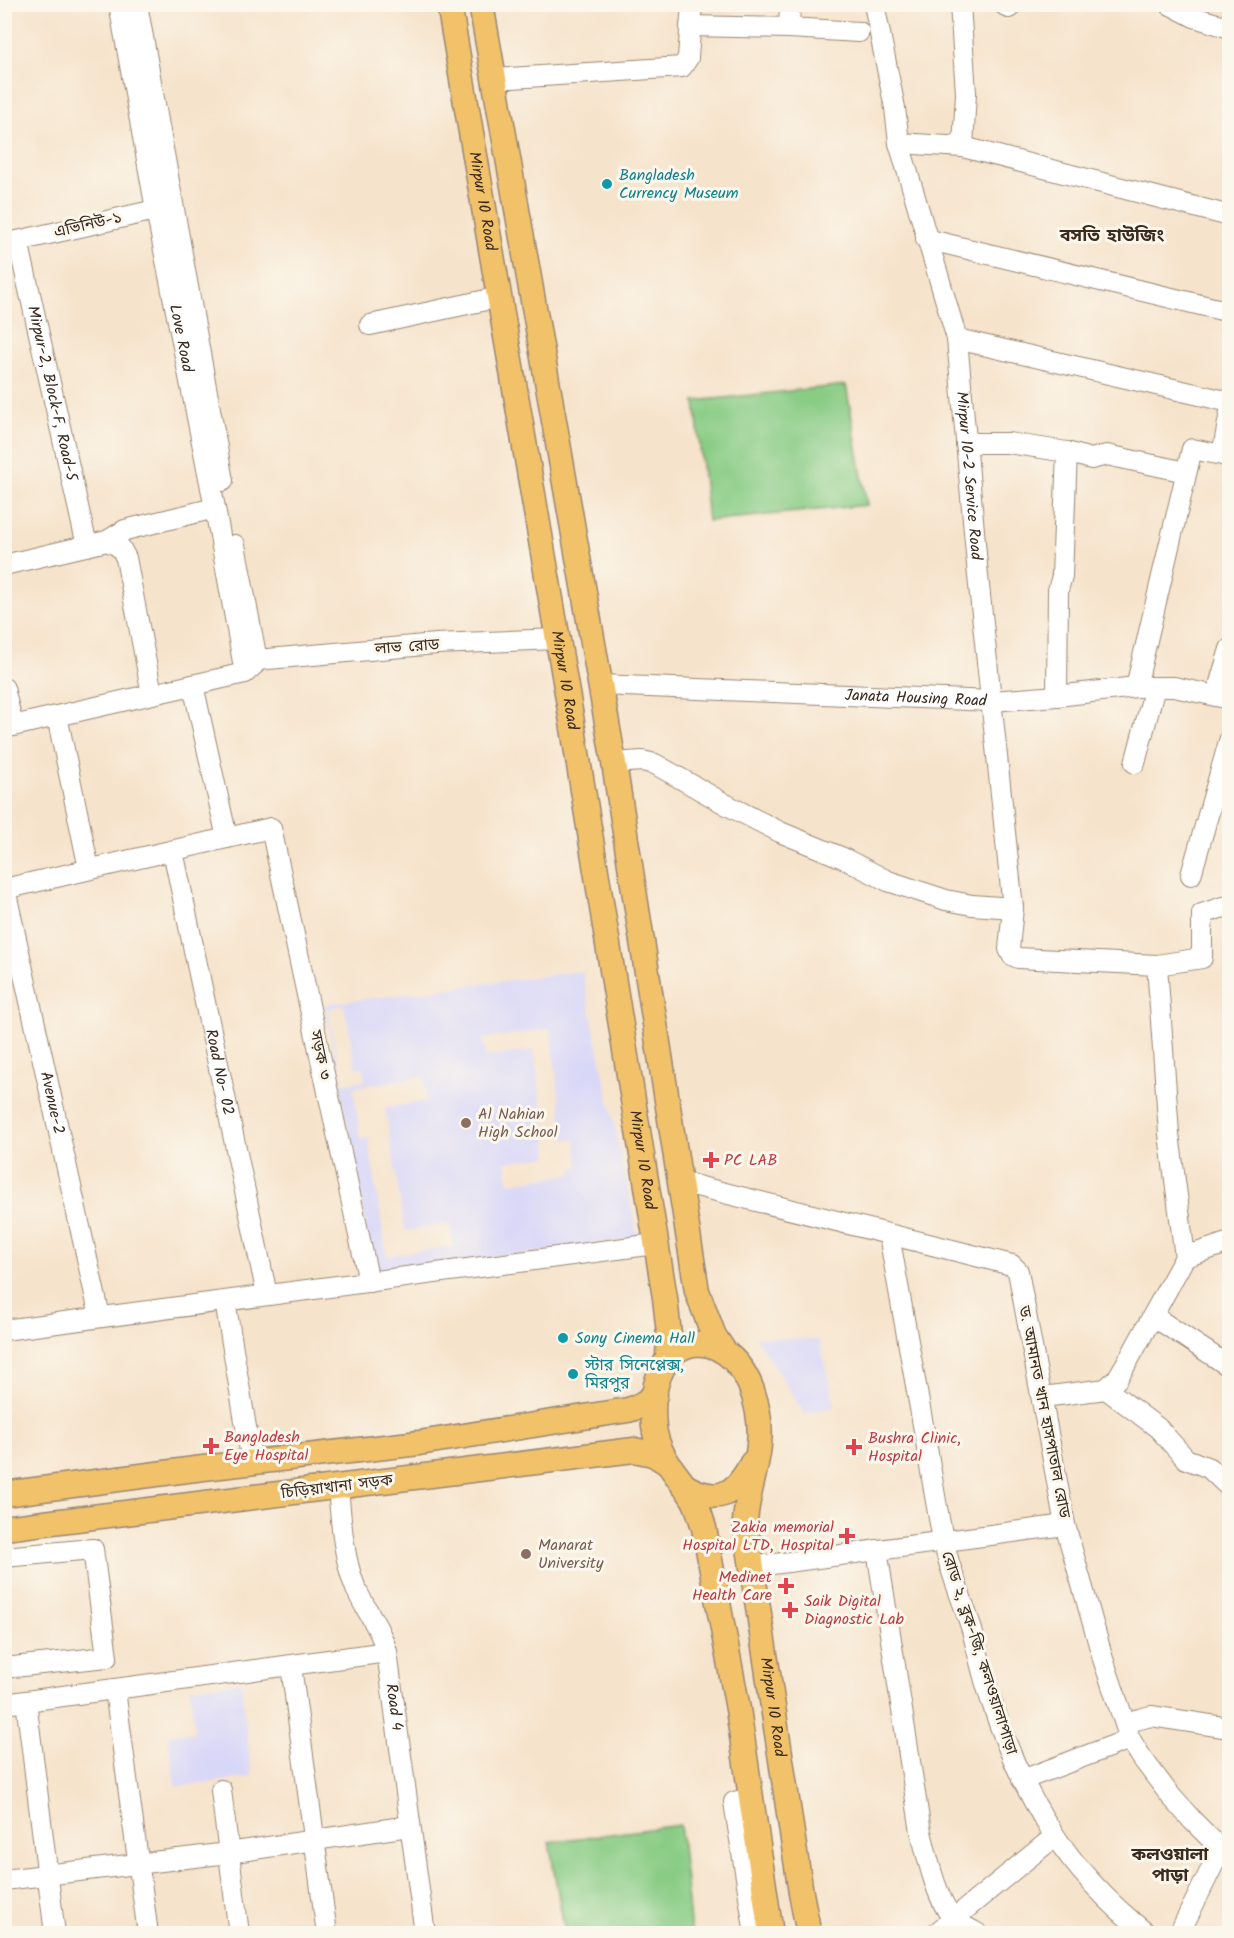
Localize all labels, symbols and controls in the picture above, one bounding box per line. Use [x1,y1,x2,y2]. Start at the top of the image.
street label: Mirpur 10 Road [462,150,504,254]
place label: Bangladesh Currency Museum [619,163,739,206]
marker: Bangladesh Currency Museum [600,177,614,191]
street label: এভিনিউ-১ [51,205,125,245]
district label: বসতি হাউজিং [1059,222,1164,251]
street label: Love Road [162,302,200,375]
street label: Mirpur-2, Block-F, Road-5 [20,303,85,485]
street label: Mirpur 10-2 Service Road [949,390,989,562]
street label: Mirpur 10 Road [544,629,586,733]
street label: লাভ রোড [373,632,441,662]
street label: Janata Housing Road [844,682,988,713]
street label: Road No- 02 [198,1027,241,1118]
street label: সড়ক ৩ [302,1027,338,1083]
street label: Avenue-2 [33,1069,72,1137]
place label: Al Nahian High School [478,1102,558,1145]
street label: Mirpur 10 Road [622,1108,663,1212]
marker: Al Nahian High School [459,1116,473,1130]
place label: PC LAB [724,1148,777,1173]
marker: PC LAB [702,1151,720,1169]
street label: ড. আমানত খান হাসপাতাল রোড [1011,1303,1077,1521]
place label: Sony Cinema Hall [575,1326,695,1351]
marker: Sony Cinema Hall [556,1331,570,1345]
place label: স্টার সিনেপ্লেক্স, মিরপুর [584,1353,684,1396]
marker: স্টার সিনেপ্লেক্স, মিরপুর [566,1367,580,1381]
place label: Bangladesh Eye Hospital [224,1425,308,1468]
place label: Bushra Clinic, Hospital [868,1426,961,1469]
marker: Bangladesh Eye Hospital [202,1437,220,1455]
marker: Bushra Clinic, Hospital [845,1438,863,1456]
street label: চিড়িয়াখানা সড়ক [279,1468,395,1506]
place label: Zakia memorial Hospital LTD, Hospital [682,1515,834,1558]
marker: Zakia memorial Hospital LTD, Hospital [838,1527,856,1545]
place label: Manarat University [538,1533,604,1576]
marker: Manarat University [519,1547,533,1561]
street label: রোড ২, ব্লক-জি, কলওয়ালাপাড়া [934,1548,1024,1759]
place label: Medinet Health Care [692,1565,773,1608]
marker: Medinet Health Care [777,1577,795,1595]
place label: Saik Digital Diagnostic Lab [804,1589,905,1632]
marker: Saik Digital Diagnostic Lab [781,1601,799,1619]
street label: Mirpur 10 Road [753,1655,793,1759]
street label: Road 4 [379,1682,410,1732]
district label: কলওয়ালা পাড়া [1131,1841,1209,1891]

